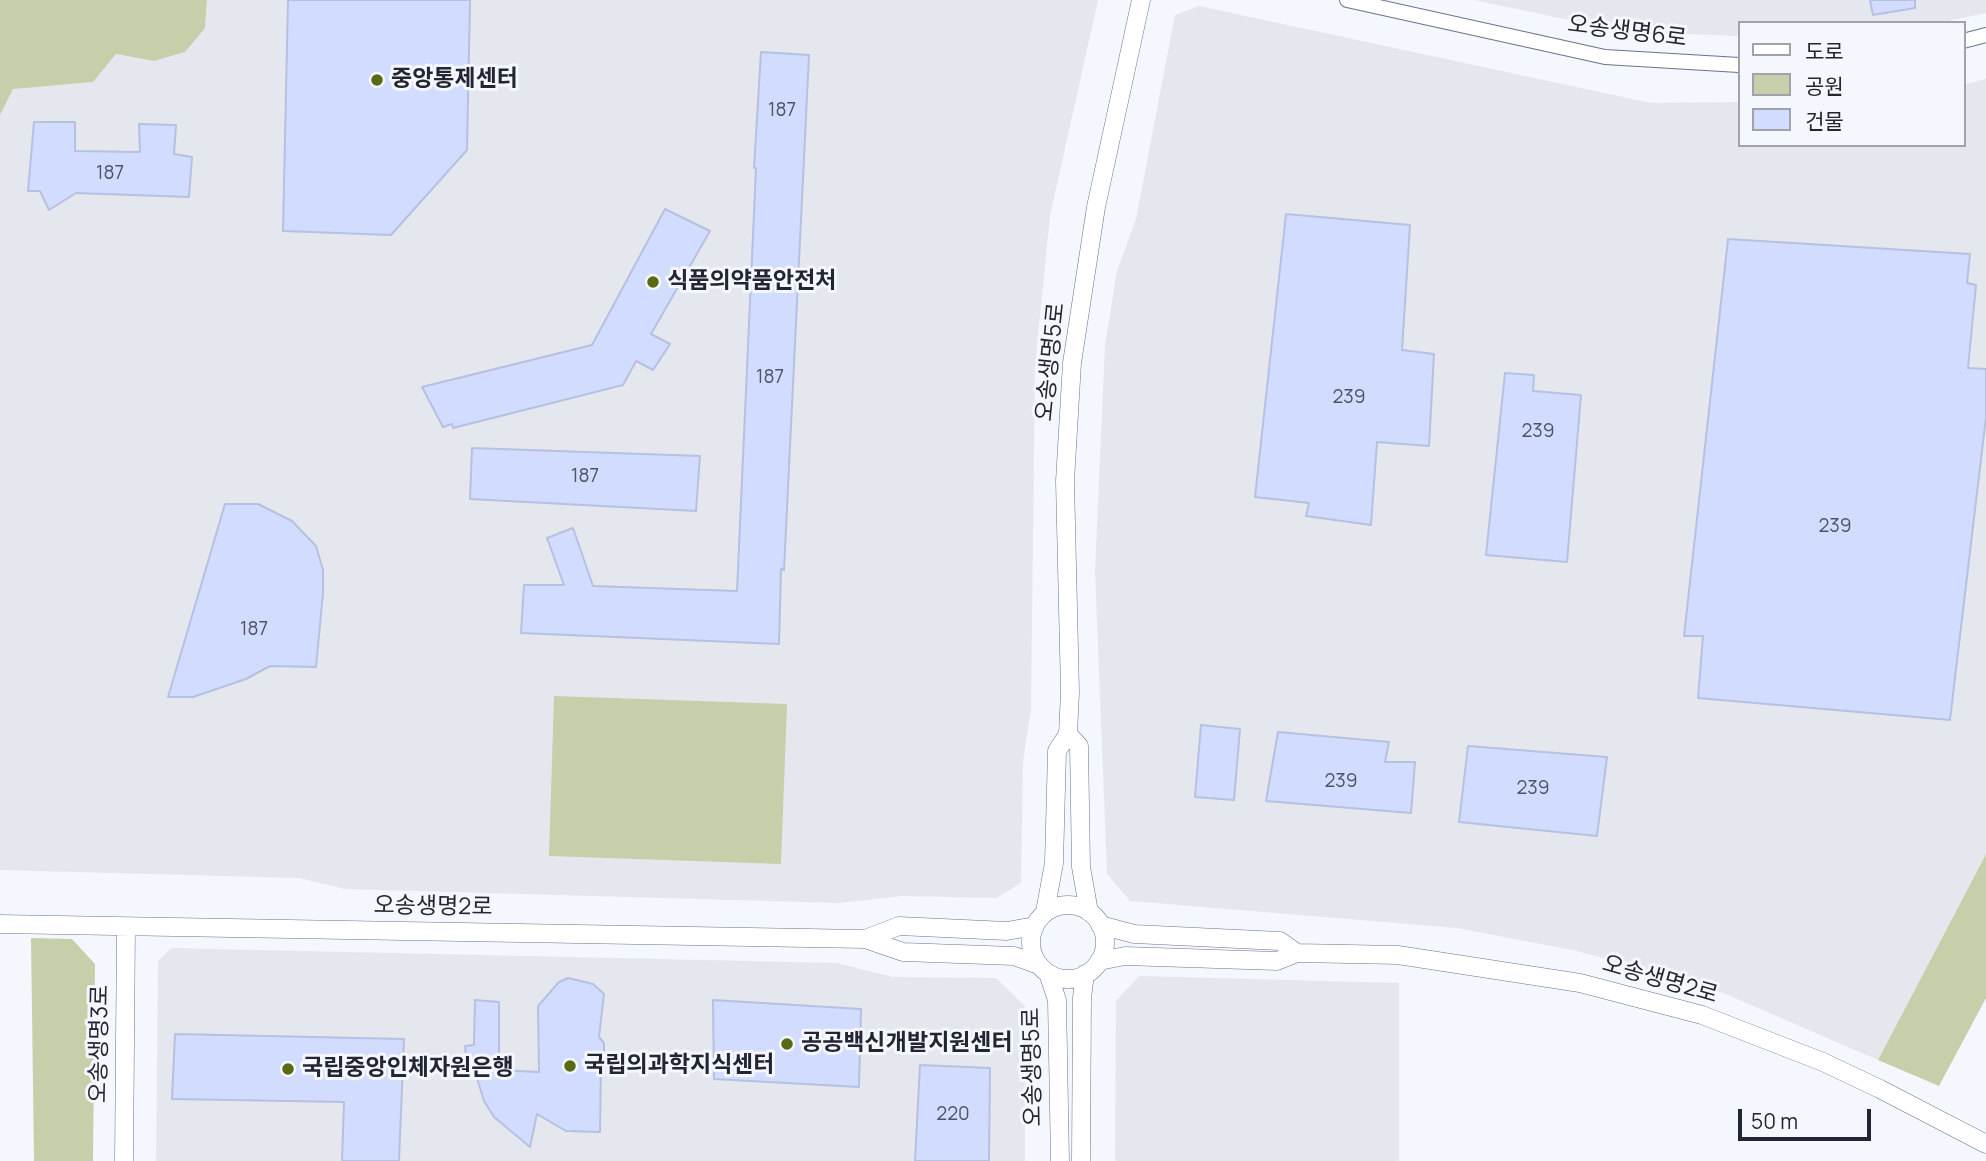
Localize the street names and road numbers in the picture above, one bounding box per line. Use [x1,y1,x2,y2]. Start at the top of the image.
street label: 오송생명6로 [1566,11,1688,53]
street label: 오송생명5로 [1031,301,1071,423]
street label: 오송생명2로 [373,892,493,922]
street label: 오송생명2로 [1599,950,1721,1010]
street label: 오송생명3로 [85,985,115,1103]
street label: 오송생명5로 [1018,1007,1048,1127]

